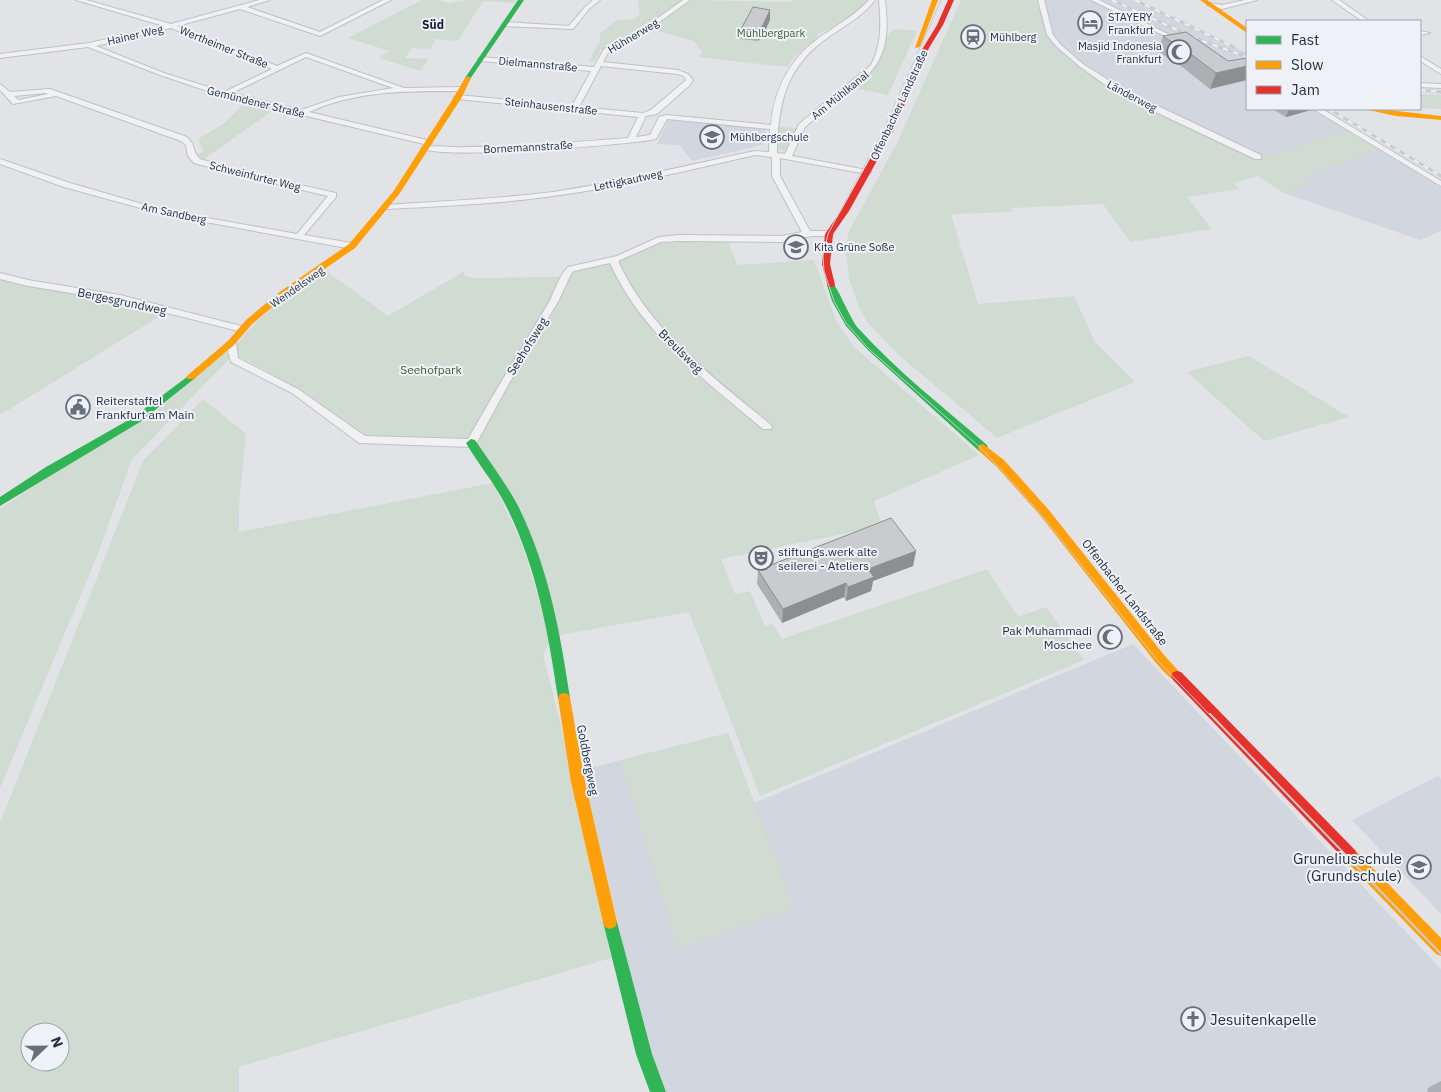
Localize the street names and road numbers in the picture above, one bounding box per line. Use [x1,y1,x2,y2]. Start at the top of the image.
street label: Hühnerweg [605,15,661,57]
street label: Hainer Weg [106,22,164,48]
street label: Wertheimer Straße [178,23,270,71]
street label: Offenbacher Landstraße [867,48,931,162]
street label: Dielmannstraße [498,54,578,74]
street label: Am Mühlkanal [808,67,872,123]
street label: Länderweg [1105,77,1159,115]
street label: Gemündener Straße [206,83,306,121]
street label: Steinhausenstraße [504,94,598,118]
street label: Bornemannstraße [483,138,573,156]
street label: Schweinfurter Weg [208,158,302,194]
street label: Lettigkautweg [593,166,664,194]
street label: Am Sandberg [140,199,208,227]
street label: Wendelsweg [267,263,327,311]
street label: Bergesgrundweg [76,284,168,318]
street label: Seehofsweg [503,314,551,378]
street label: Breulsweg [656,326,707,377]
street label: Offenbacher Landstraße [1079,536,1171,648]
street label: Goldbergweg [574,724,602,797]

